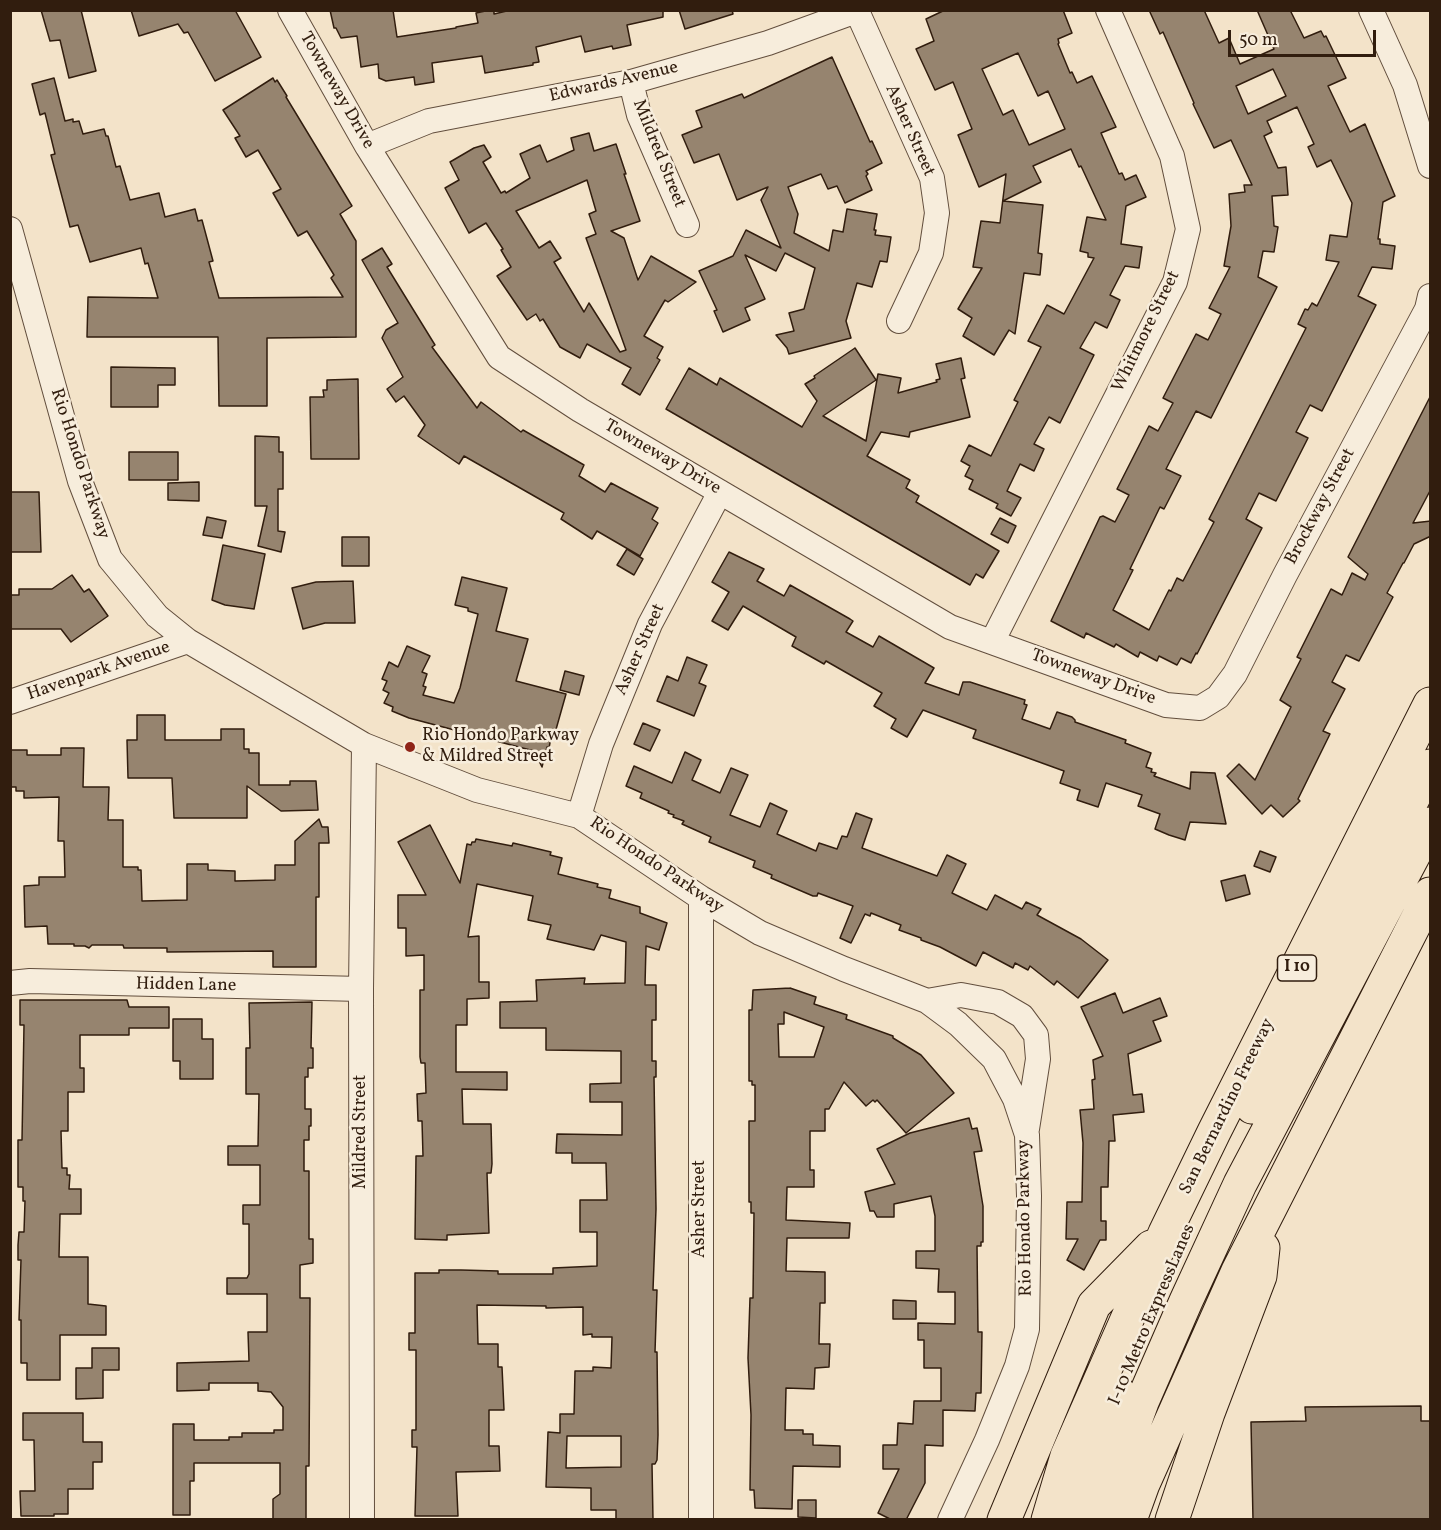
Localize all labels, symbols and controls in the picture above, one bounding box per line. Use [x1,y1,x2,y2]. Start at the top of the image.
scale bar [1231,18,1380,56]
text: 50 m [1239,28,1278,53]
street label: Towneway Drive [294,29,378,153]
street label: Edwards Avenue [547,58,681,108]
street label: Asher Street [879,82,939,180]
street label: Mildred Street [627,97,689,211]
street label: Whitmore Street [1108,268,1186,396]
street label: Rio Hondo Parkway [44,386,114,542]
street label: Towneway Drive [600,416,724,500]
street label: Brockway Street [1281,445,1361,569]
street label: Asher Street [611,601,671,699]
street label: Havenpark Avenue [25,637,173,707]
street label: Towneway Drive [1028,645,1158,711]
place label: Rio Hondo Parkway & Mildred Street [422,726,579,768]
marker: Rio Hondo Parkway & Mildred Street [403,740,417,754]
street label: Rio Hondo Parkway [585,813,727,919]
road number: I 10 [1278,955,1316,981]
street label: Hidden Lane [136,974,236,998]
street label: San Bernardino Freeway [1176,1015,1280,1199]
street label: Mildred Street [351,1075,373,1189]
street label: Rio Hondo Parkway [1014,1139,1038,1297]
street label: Asher Street [690,1160,712,1258]
street label: I-10 Metro ExpressLanes [1105,1221,1201,1409]

